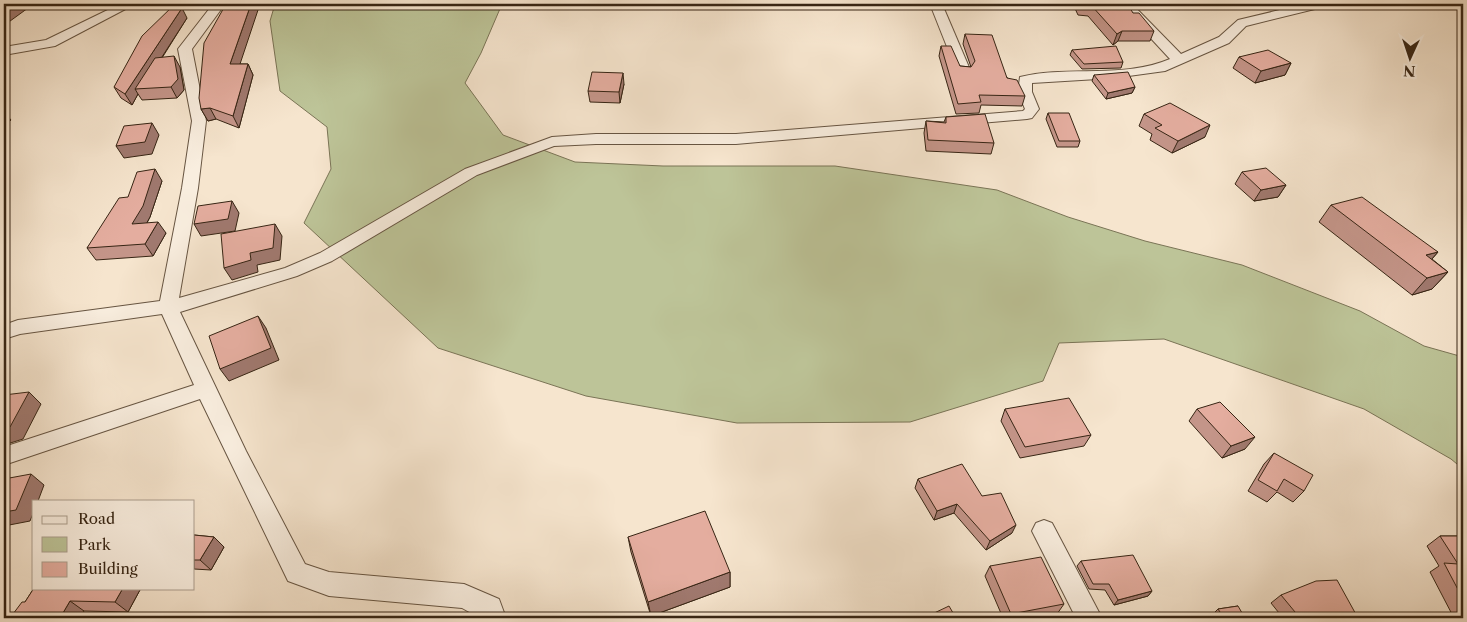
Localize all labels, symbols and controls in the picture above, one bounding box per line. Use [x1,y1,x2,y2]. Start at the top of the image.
north arrow [1384,32,1434,82]
text: N [1403,62,1416,80]
legend [32,500,195,590]
text: Road [78,509,115,528]
text: Park [78,535,112,554]
text: Building [78,559,138,578]

